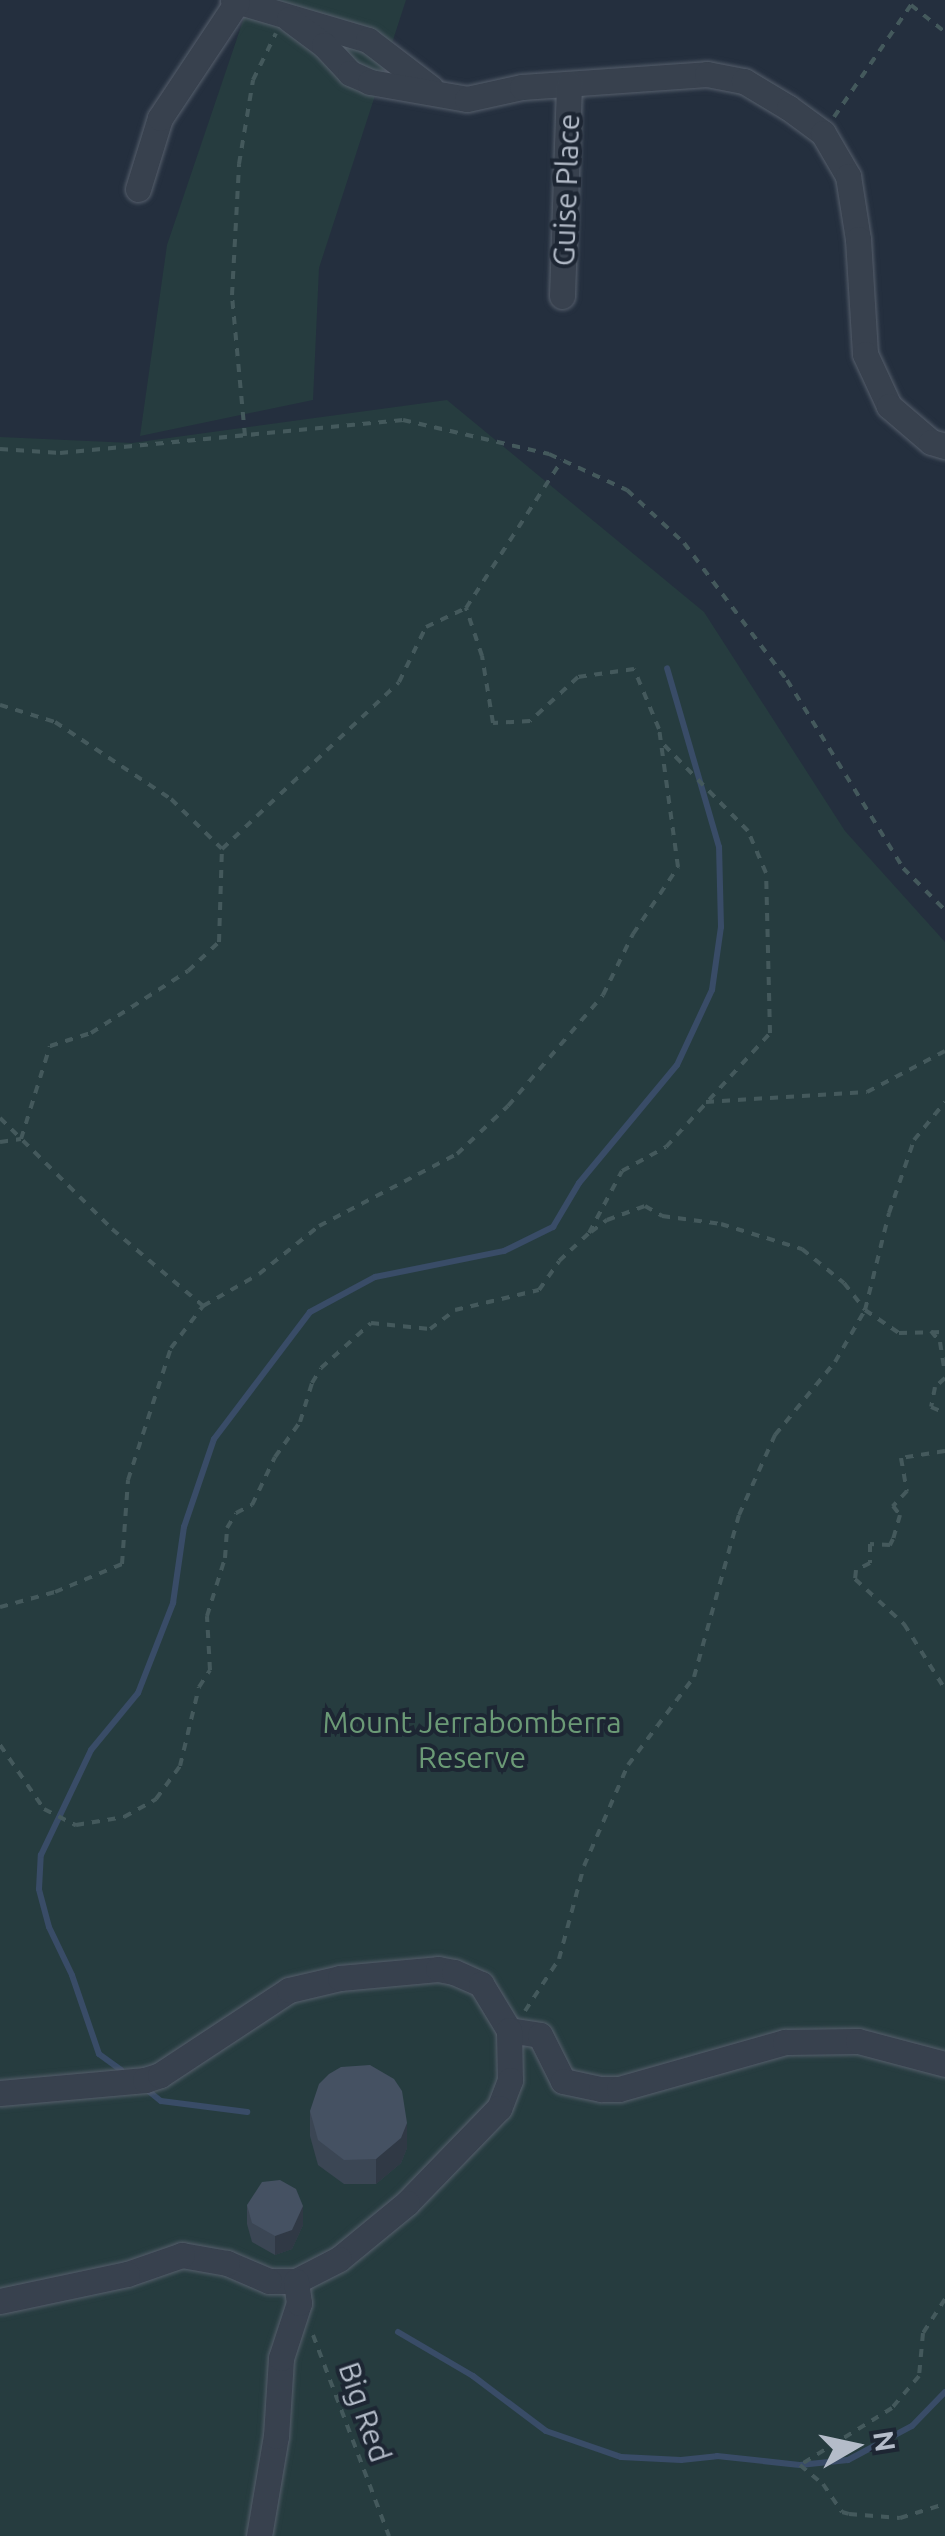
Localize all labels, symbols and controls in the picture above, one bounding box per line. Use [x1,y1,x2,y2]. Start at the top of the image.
street label: Guise Place [545,113,587,267]
park label: Mount Jerrabomberra Reserve [322,1704,622,1774]
street label: Big Red [331,2357,399,2467]
north arrow [805,2396,905,2496]
text: N [868,2428,902,2454]

